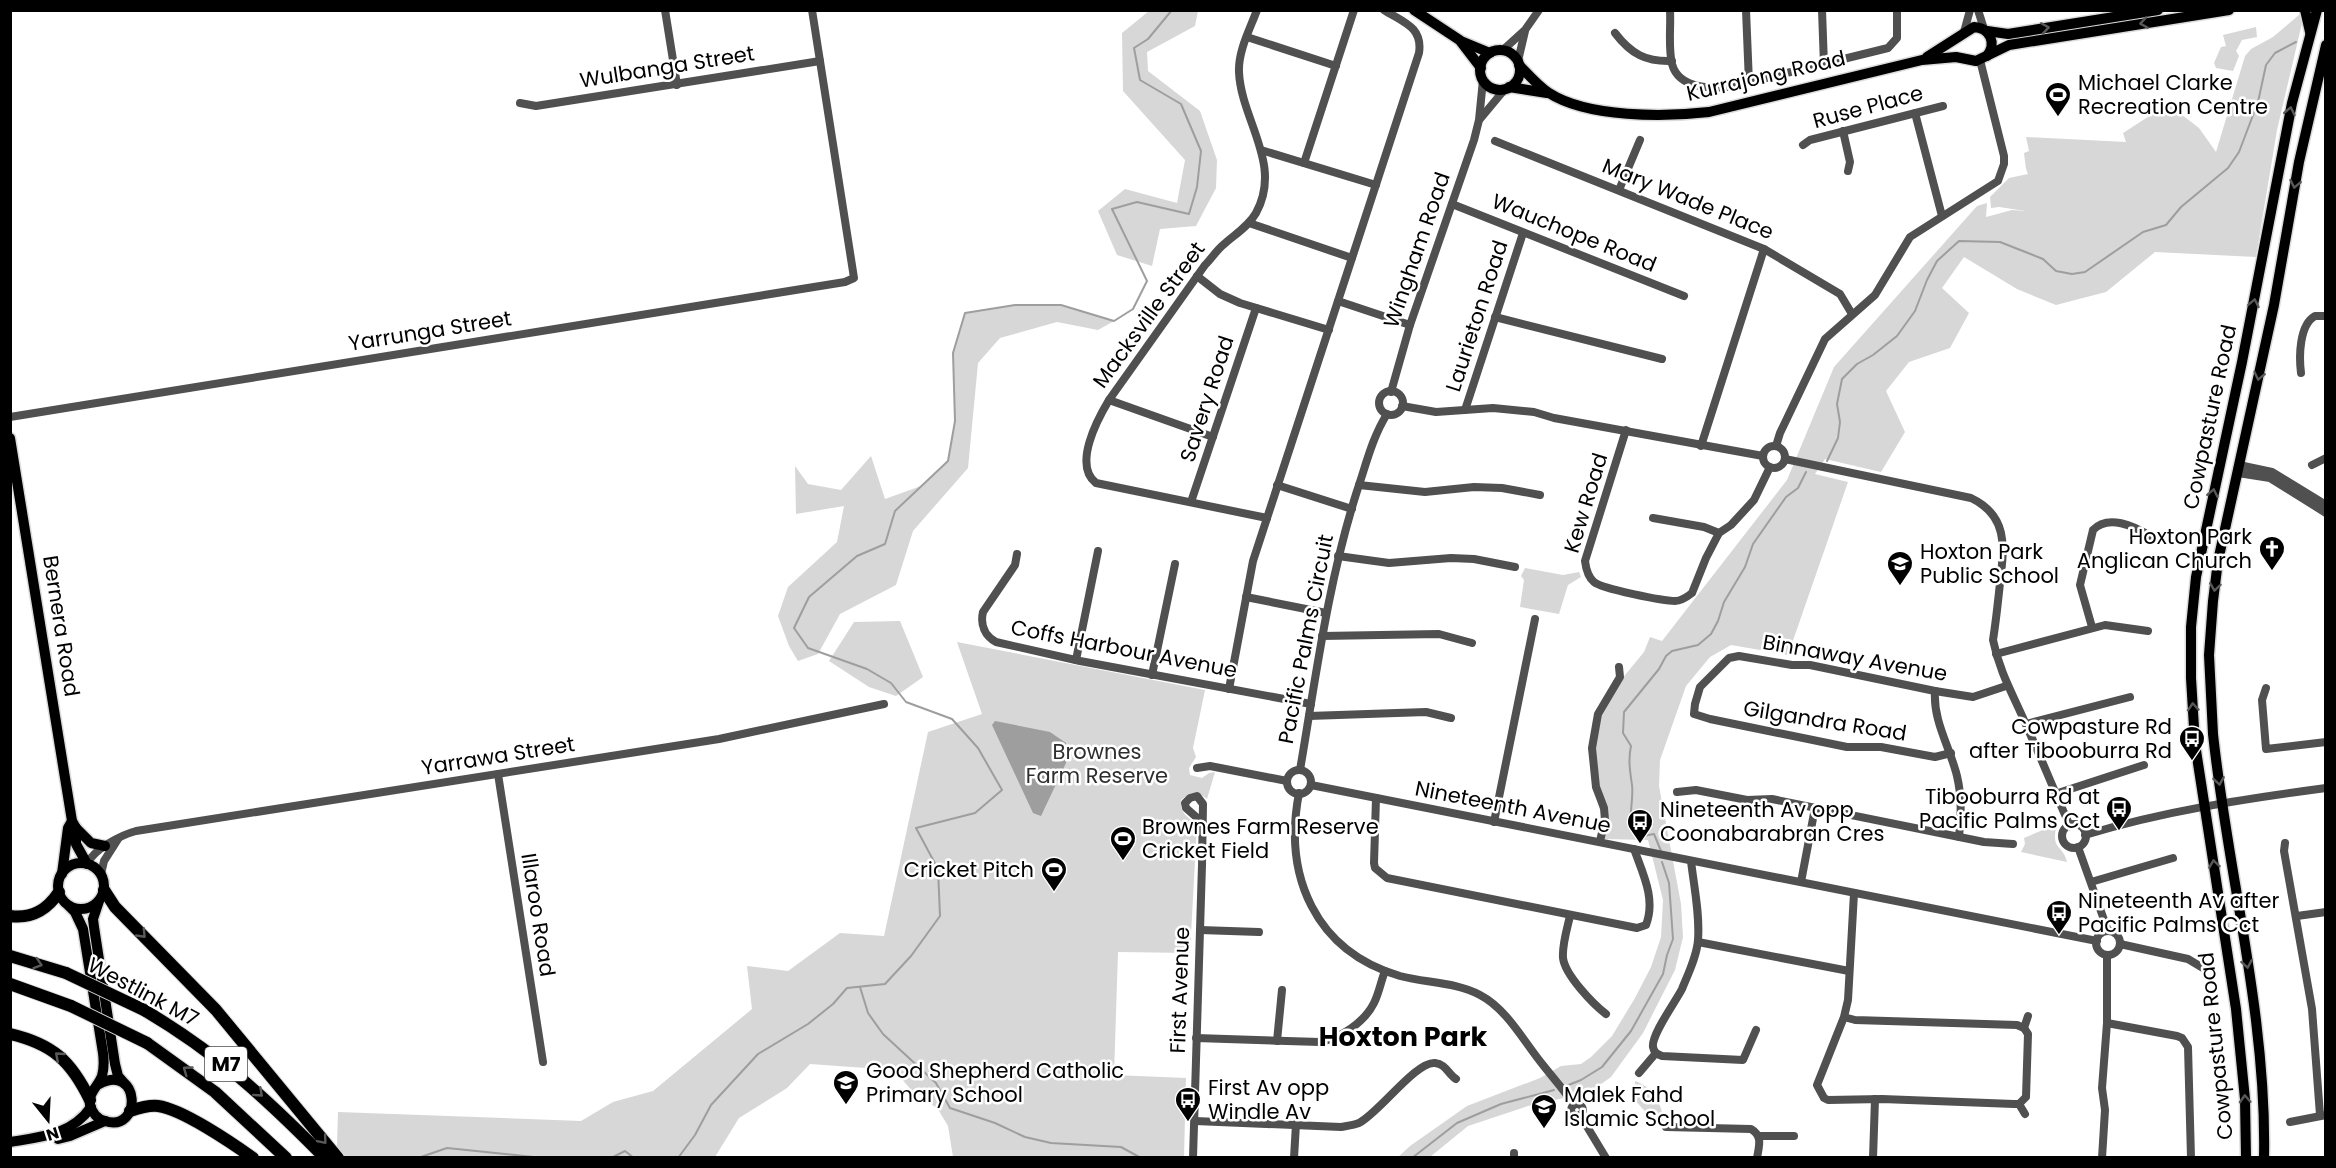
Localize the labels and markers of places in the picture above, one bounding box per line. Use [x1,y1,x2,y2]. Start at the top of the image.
place label: Michael Clarke Recreation Centre [2078,68,2268,121]
sports icon: Michael Clarke Recreation Centre [2043,80,2073,118]
place label: Hoxton Park Anglican Church [2077,522,2252,575]
church icon: Hoxton Park Anglican Church [2257,534,2287,572]
place label: Hoxton Park Public School [1920,537,2059,590]
school or university icon: Hoxton Park Public School [1885,549,1915,587]
place label: Cowpasture Rd after Tibooburra Rd [1969,712,2172,765]
bus stop icon: Cowpasture Rd after Tibooburra Rd [2177,724,2207,762]
place label: Tibooburra Rd at Pacific Palms Cct [1919,782,2100,835]
bus stop icon: Tibooburra Rd at Pacific Palms Cct [2104,794,2134,832]
place label: Nineteenth Av opp Coonabarabran Cres [1660,795,1884,848]
bus stop icon: Nineteenth Av opp Coonabarabran Cres [1625,807,1655,845]
place label: Brownes Farm Reserve Cricket Field [1142,812,1379,865]
sports icon: Brownes Farm Reserve Cricket Field [1108,824,1138,862]
place label: Cricket Pitch [904,855,1034,884]
sports icon: Cricket Pitch [1039,855,1069,893]
place label: Nineteenth Av after Pacific Palms Cct [2078,886,2280,939]
bus stop icon: Nineteenth Av after Pacific Palms Cct [2044,898,2074,936]
place label: Good Shepherd Catholic Primary School [866,1056,1124,1109]
school or university icon: Good Shepherd Catholic Primary School [831,1068,861,1106]
place label: First Av opp Windle Av [1208,1073,1329,1126]
place label: Malek Fahd Islamic School [1564,1080,1715,1133]
bus stop icon: First Av opp Windle Av [1173,1085,1203,1123]
school or university icon: Malek Fahd Islamic School [1529,1092,1559,1130]

